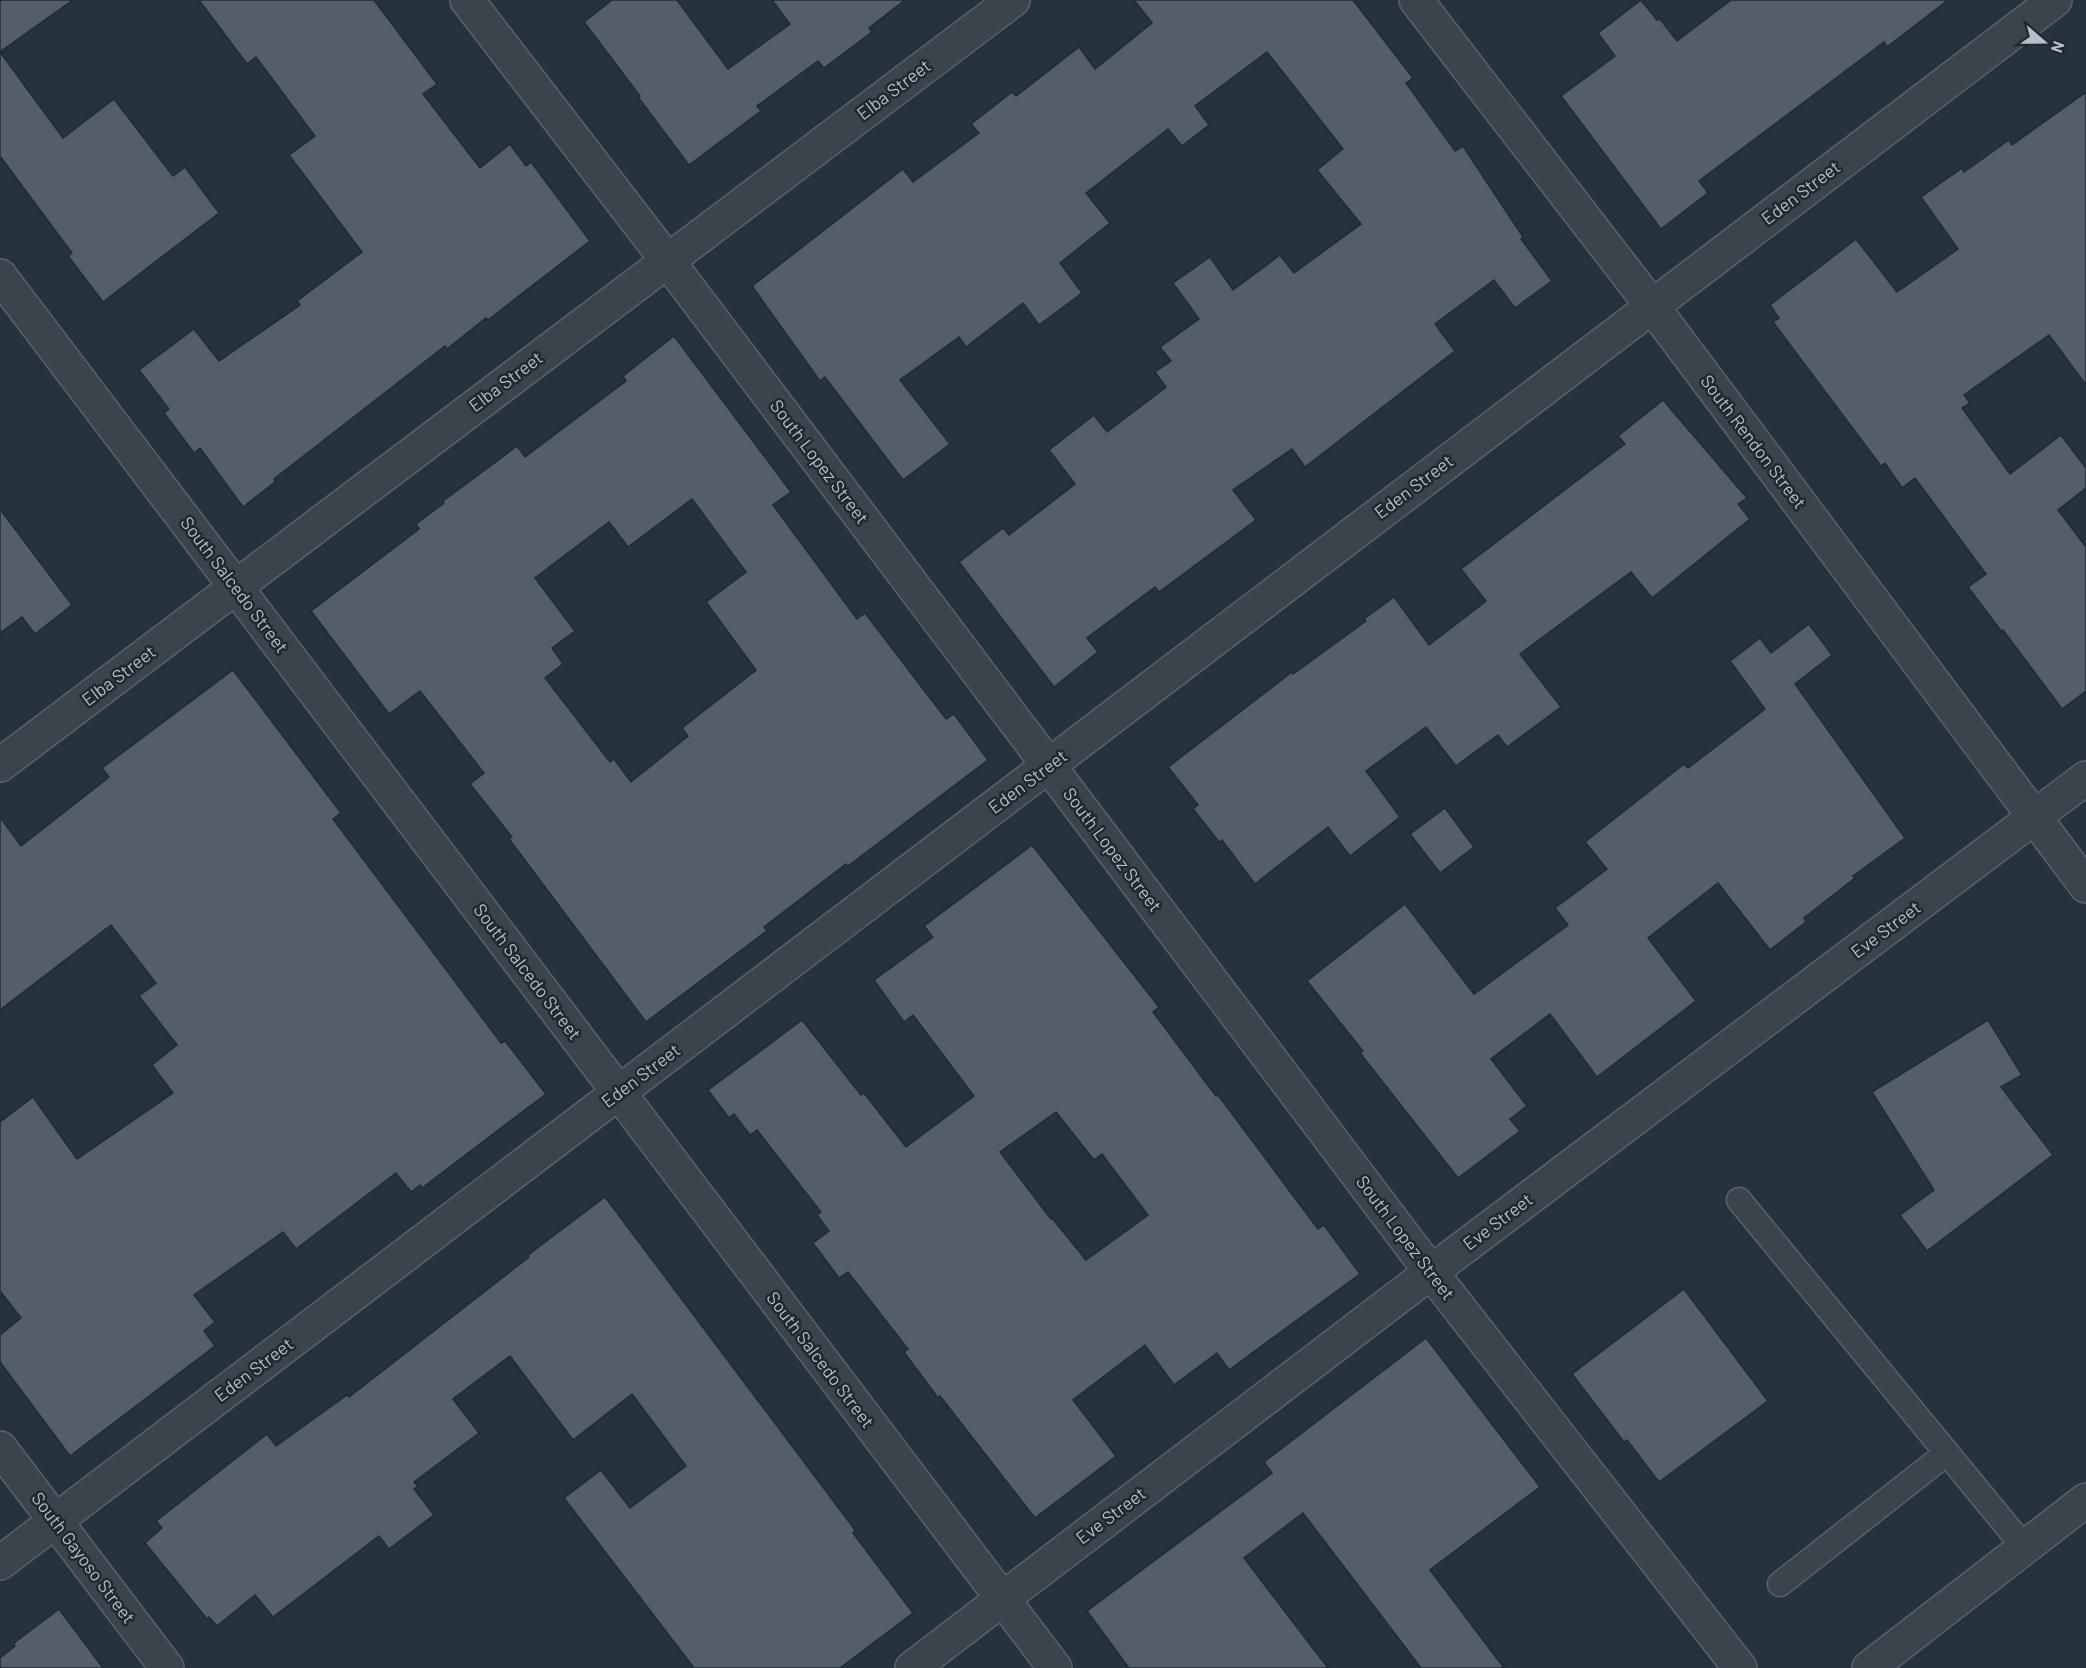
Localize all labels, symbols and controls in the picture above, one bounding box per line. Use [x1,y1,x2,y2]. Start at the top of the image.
north arrow [2014,12,2074,72]
text: N [2048,39,2069,56]
street label: Elba Street [852,54,935,124]
street label: Eden Street [1757,156,1844,229]
street label: Elba Street [464,346,547,416]
street label: South Rendon Street [1696,370,1811,513]
street label: South Lopez Street [766,395,874,528]
street label: Eden Street [1370,450,1457,523]
street label: South Salcedo Street [176,512,293,657]
street label: Elba Street [77,640,160,710]
street label: Eden Street [984,745,1071,818]
street label: South Lopez Street [1059,783,1167,916]
street label: Eve Street [1846,896,1925,963]
street label: South Salcedo Street [469,899,586,1044]
street label: Eden Street [597,1039,684,1112]
street label: South Lopez Street [1352,1171,1460,1304]
street label: Eve Street [1458,1188,1537,1255]
street label: South Salcedo Street [762,1287,879,1432]
street label: Eden Street [210,1333,297,1406]
street label: Eve Street [1071,1482,1150,1549]
street label: South Gayoso Street [27,1487,140,1627]

